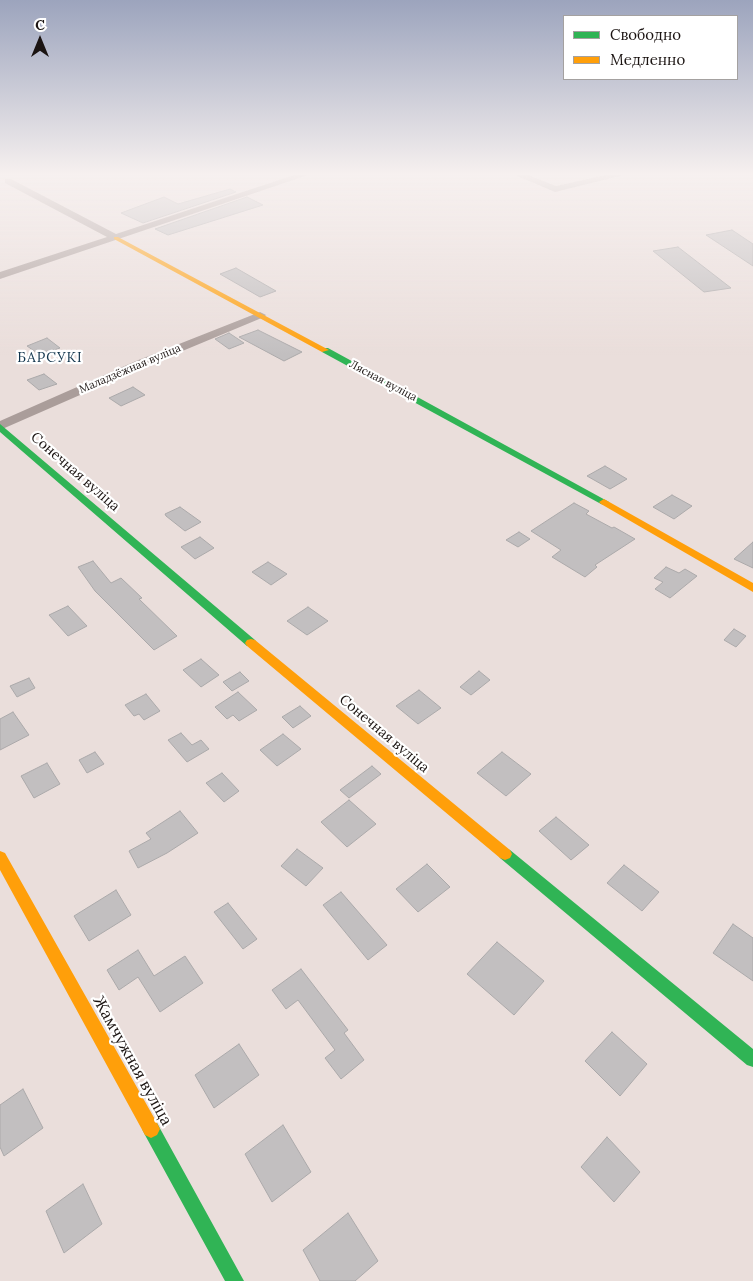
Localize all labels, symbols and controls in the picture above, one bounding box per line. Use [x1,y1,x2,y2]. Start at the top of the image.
north arrow [15,15,65,65]
legend [563,15,738,80]
text: С [35,16,45,34]
text: Свободно [610,25,681,44]
text: Медленно [610,50,685,69]
street label: Маладзёжная вуліца [77,342,183,396]
district label: БАРСУКІ [16,350,84,366]
street label: Лясная вуліца [347,358,419,404]
street label: Сонечная вуліца [27,429,123,515]
street label: Сонечная вуліца [336,692,432,776]
street label: Жамчужная вуліца [88,993,176,1129]

